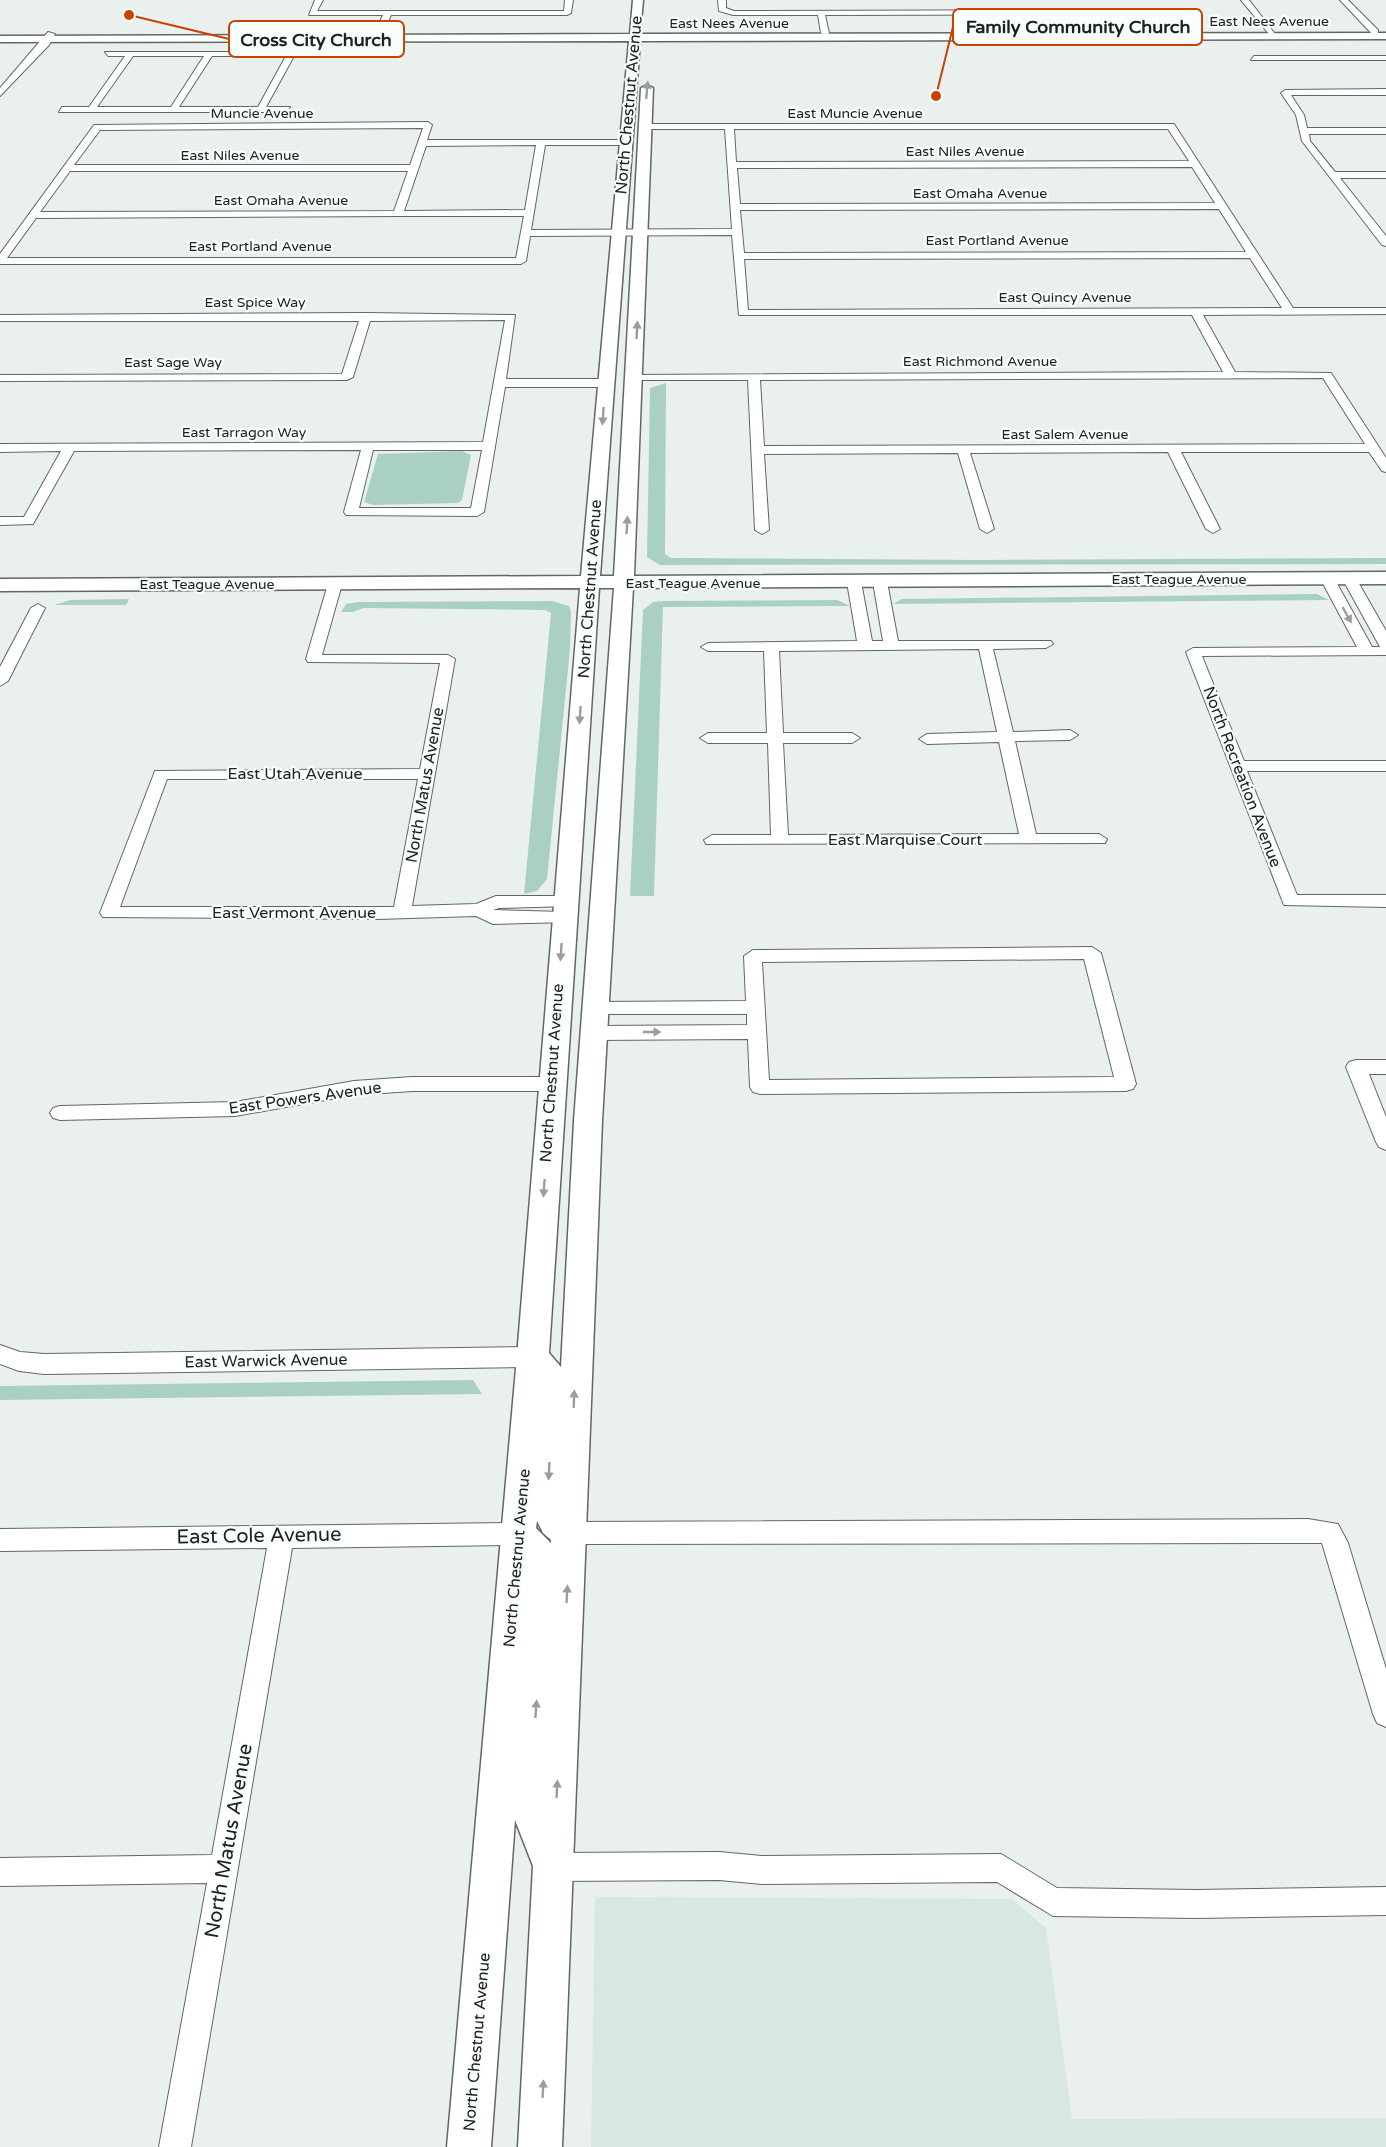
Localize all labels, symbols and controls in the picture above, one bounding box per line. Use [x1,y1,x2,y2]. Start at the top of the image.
callout: Family Community Church [953,9,1202,45]
street label: East Nees Avenue [1209,13,1329,30]
street label: North Chestnut Avenue [611,15,647,195]
street label: East Nees Avenue [669,15,789,32]
text: Family Community Church [966,16,1190,38]
callout: Cross City Church [229,21,404,57]
text: Cross City Church [240,29,392,51]
one-way arrow [642,81,652,100]
street label: Muncie Avenue [210,105,314,122]
street label: East Muncie Avenue [787,105,923,122]
street label: East Niles Avenue [906,143,1024,160]
street label: East Niles Avenue [181,147,299,164]
street label: East Omaha Avenue [913,185,1047,202]
street label: East Omaha Avenue [214,192,348,209]
street label: East Portland Avenue [925,232,1069,249]
street label: East Portland Avenue [188,238,332,255]
street label: East Quincy Avenue [999,289,1132,306]
street label: East Spice Way [204,294,306,311]
one-way arrow [632,320,641,339]
street label: East Richmond Avenue [903,353,1057,370]
street label: East Sage Way [124,354,223,371]
one-way arrow [598,407,608,426]
street label: East Tarragon Way [182,424,307,441]
street label: East Salem Avenue [1002,426,1128,443]
street label: North Chestnut Avenue [574,499,606,679]
one-way arrow [622,515,631,534]
street label: East Teague Avenue [1112,571,1246,588]
street label: East Teague Avenue [626,575,760,592]
street label: East Teague Avenue [140,576,274,593]
one-way arrow [1342,607,1352,624]
street label: North Recreation Avenue [1198,684,1286,870]
street label: North Matus Avenue [401,706,449,864]
one-way arrow [575,706,585,725]
street label: East Utah Avenue [227,764,363,784]
street label: East Marquise Court [828,830,982,850]
street label: East Vermont Avenue [212,903,376,923]
one-way arrow [557,942,566,961]
street label: North Chestnut Avenue [536,983,568,1163]
one-way arrow [643,1027,662,1037]
street label: East Powers Avenue [227,1077,383,1119]
one-way arrow [539,1178,549,1197]
street label: East Warwick Avenue [184,1350,348,1372]
one-way arrow [570,1390,579,1409]
one-way arrow [545,1461,554,1480]
street label: North Chestnut Avenue [499,1468,535,1648]
street label: East Cole Avenue [176,1523,342,1549]
one-way arrow [562,1585,571,1604]
one-way arrow [531,1699,540,1718]
street label: North Matus Avenue [200,1742,258,1940]
one-way arrow [553,1779,562,1798]
street label: North Chestnut Avenue [459,1952,495,2132]
one-way arrow [538,2079,547,2098]

